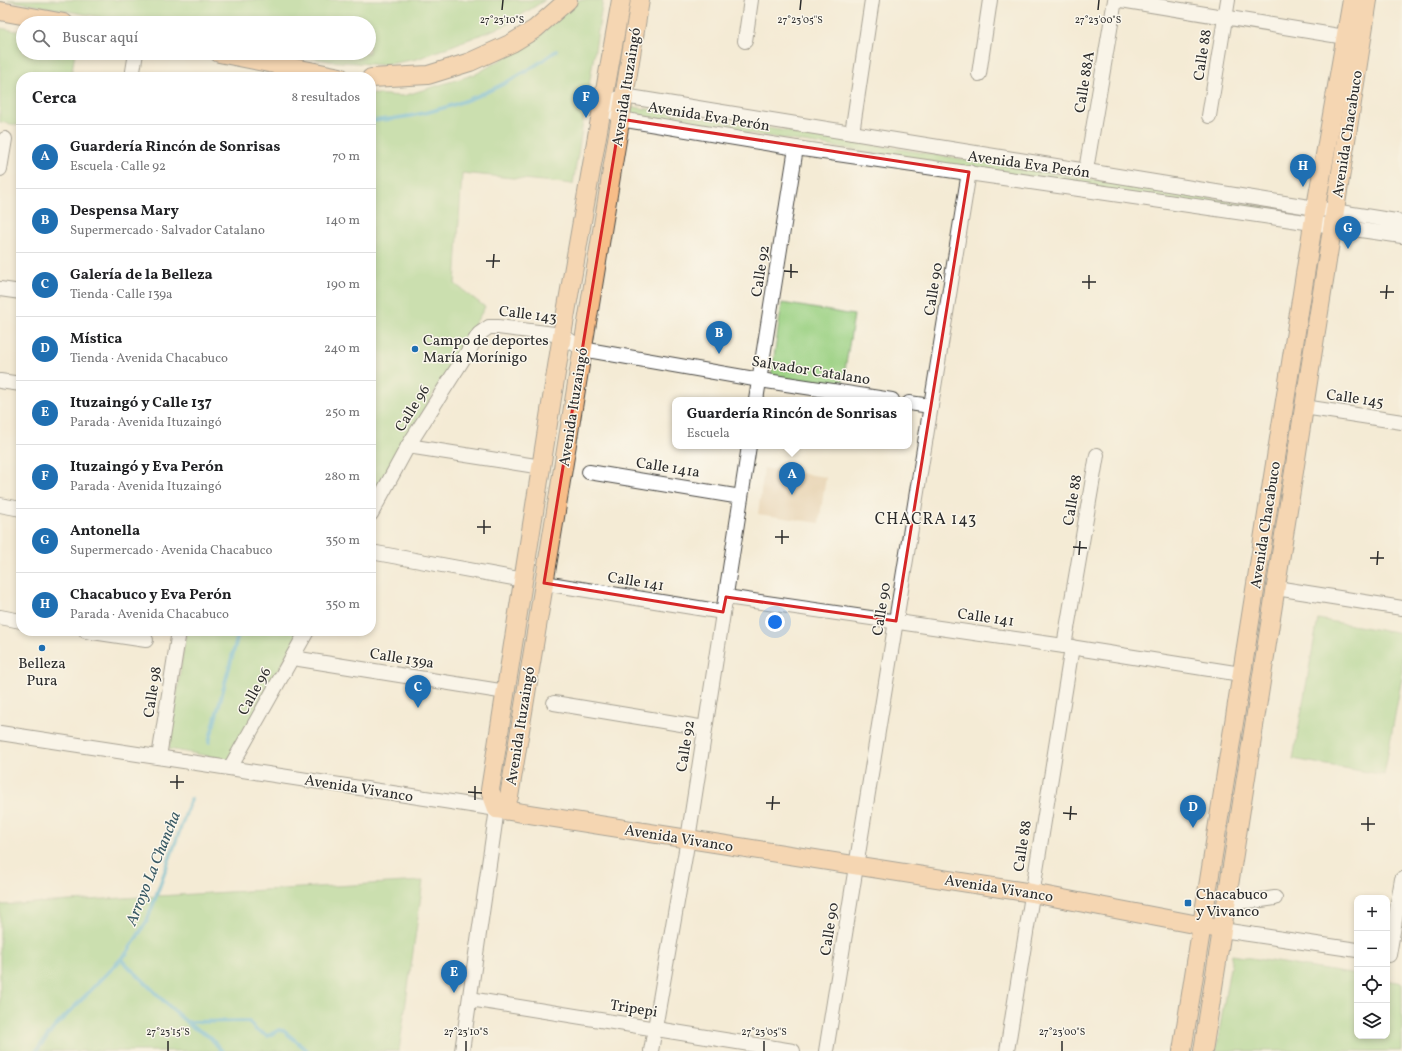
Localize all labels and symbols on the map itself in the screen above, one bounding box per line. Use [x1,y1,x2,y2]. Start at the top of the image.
text: 27°23'10"S [480,13,524,27]
text: 27°23'05"S [777,13,823,27]
text: 27°23'00"S [1075,13,1121,27]
street label: Avenida Ituzaingó [608,26,647,148]
street label: Calle 88 [1189,28,1218,82]
street label: Calle 88A [1070,49,1101,115]
street label: Avenida Chacabuco [1328,69,1369,199]
pin: F [573,85,599,118]
street label: Avenida Eva Perón [646,97,771,137]
street label: Avenida Eva Perón [966,147,1091,184]
pin: H [1290,154,1316,187]
pin: G [1335,216,1361,249]
street label: Calle 92 [747,244,776,299]
street label: Calle 90 [920,261,949,317]
street label: Calle 143 [498,302,558,329]
pin: B [706,321,732,354]
place label: Campo de deportes María Morínigo [423,331,549,369]
marker: Campo de deportes María Morínigo [410,344,420,354]
street label: Avenida Ituzaingó [555,346,594,468]
street label: Salvador Catalano [750,352,872,391]
street label: Calle 96 [391,381,436,437]
street label: Calle 145 [1325,385,1385,414]
street label: Calle 141a [634,453,701,484]
street label: Avenida Chacabuco [1246,460,1287,590]
pin: A [779,462,805,495]
street label: Calle 88 [1059,473,1088,527]
district label: CHACRA 143 [875,509,977,531]
street label: Calle 141 [606,568,666,597]
street label: Calle 90 [868,581,897,637]
street label: Calle 141 [956,604,1015,633]
your location [765,612,785,632]
marker: Belleza Pura [37,643,47,653]
street label: Calle 139a [368,644,435,675]
place label: Belleza Pura [18,654,66,692]
street label: Calle 96 [233,664,277,720]
street label: Calle 98 [139,665,168,719]
street label: Avenida Ituzaingó [502,665,541,787]
pin: C [405,675,431,708]
street label: Calle 92 [672,719,701,774]
street label: Avenida Vivanco [303,771,415,808]
pin: D [1180,795,1206,828]
water label: Arroyo La Chancha [121,808,187,930]
street label: Calle 88 [1009,819,1038,873]
street label: Avenida Vivanco [623,821,735,858]
street label: Avenida Vivanco [943,871,1055,908]
place label: Chacabuco y Vivanco [1196,885,1268,923]
marker: Chacabuco y Vivanco [1183,898,1193,908]
street label: Calle 90 [816,901,845,957]
pin: E [441,960,467,993]
street label: Tripepi [609,995,659,1024]
text: 27°23'15"S [146,1025,190,1039]
text: 27°23'10"S [444,1025,488,1039]
text: 27°23'05"S [741,1025,787,1039]
text: 27°23'00"S [1039,1025,1085,1039]

